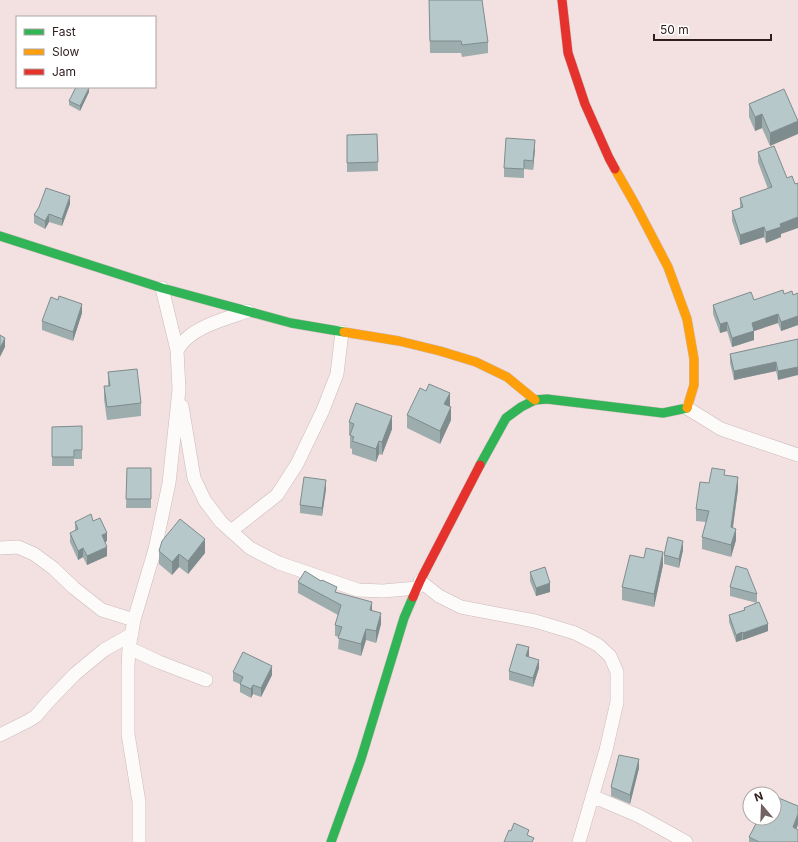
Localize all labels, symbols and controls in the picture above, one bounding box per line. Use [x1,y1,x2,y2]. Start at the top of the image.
legend [16,16,156,88]
scale bar [654,16,771,42]
text: 50 m [660,22,689,37]
text: Fast [52,24,76,39]
text: Slow [52,44,80,59]
text: Jam [52,64,76,79]
north arrow [742,786,782,826]
text: N [752,789,765,805]

